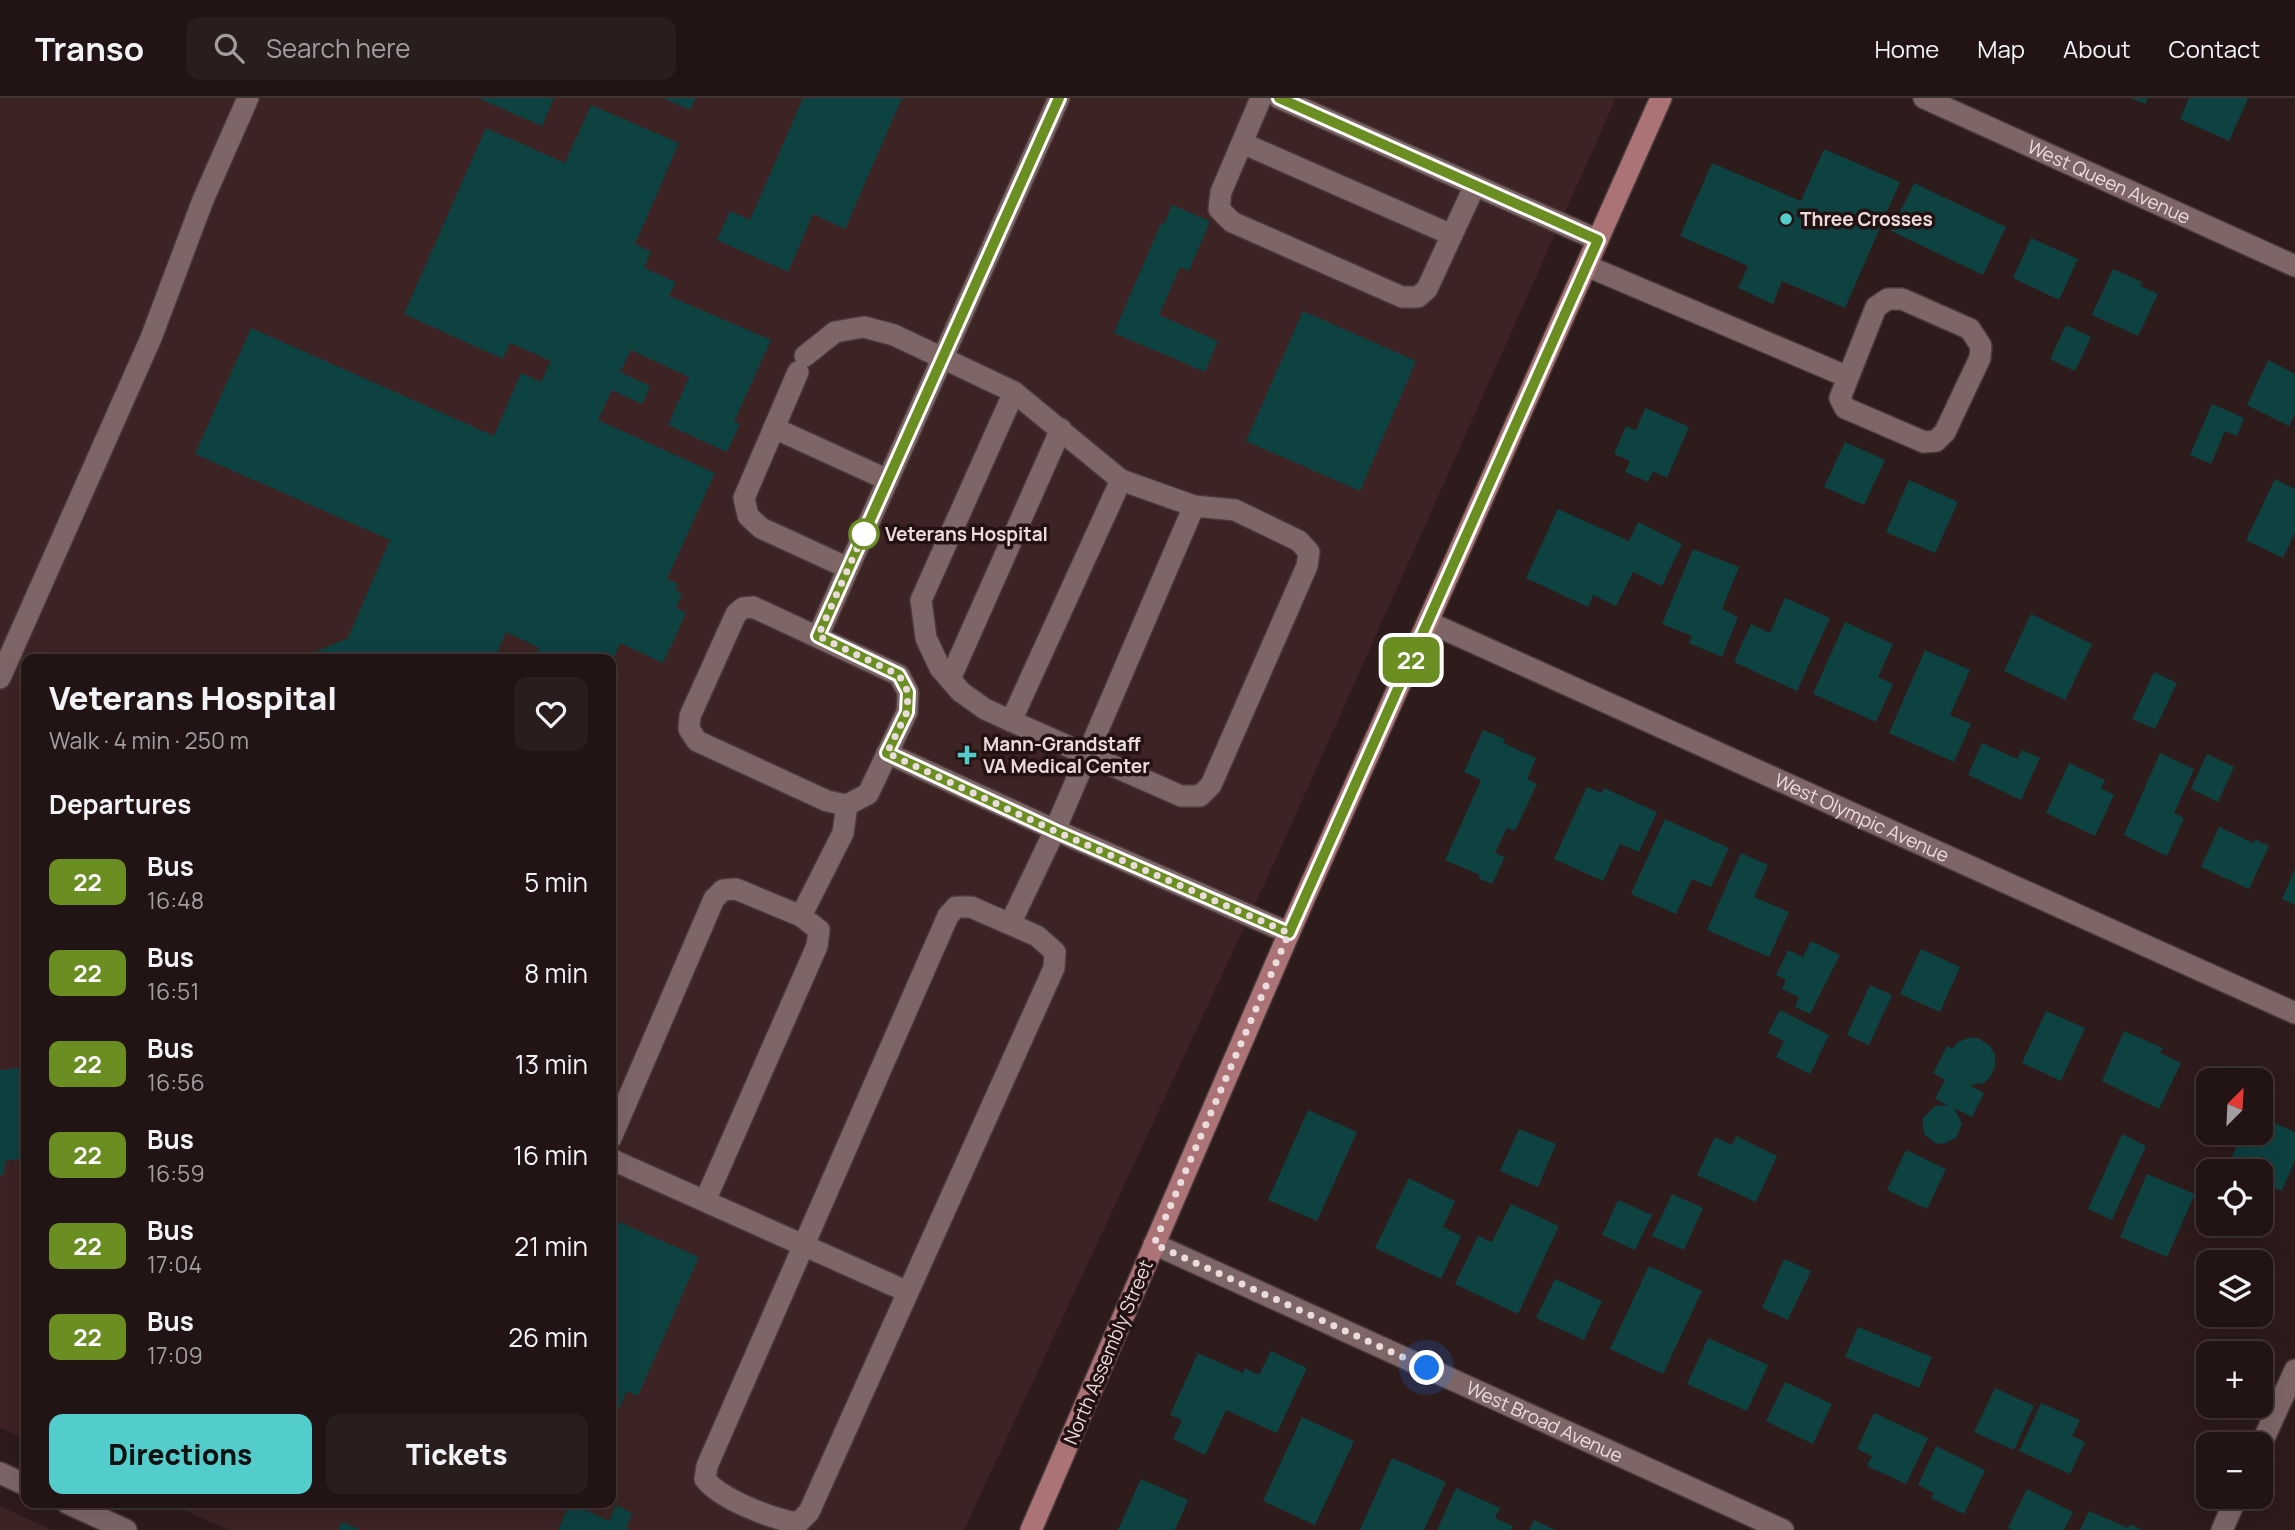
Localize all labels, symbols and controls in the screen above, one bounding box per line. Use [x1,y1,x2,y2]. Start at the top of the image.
search box [186,17,676,80]
text: Transo [35,26,144,71]
icon: search [210,29,248,67]
text: Search here [266,30,411,66]
text: Home [1874,32,1939,65]
text: Map [1977,32,2025,65]
text: About [2063,32,2131,65]
text: Contact [2169,32,2260,65]
street label: West Queen Avenue [2023,134,2195,230]
place label: Three Crosses [1800,206,1933,232]
marker: Three Crosses [1778,211,1794,227]
marker: Veterans Hospital [849,519,879,549]
place label: Veterans Hospital [885,521,1048,547]
line badge: 22 [1380,637,1442,683]
text: 22 [1397,643,1425,676]
text: Veterans Hospital [49,675,337,720]
button: heart [514,677,588,751]
text: Walk · 4 min · 250 m [49,724,249,756]
place label: Mann-Grandstaff VA Medical Center [983,731,1150,779]
marker: Mann-Grandstaff VA Medical Center [957,745,977,765]
street label: West Olympic Avenue [1771,767,1953,868]
text: Departures [49,786,191,822]
text: Bus [147,848,194,884]
text: 5 min [524,864,588,900]
text: 22 [73,865,102,898]
text: 16:48 [147,884,204,916]
text: Bus [147,939,194,975]
text: 8 min [524,955,588,991]
text: 22 [73,956,102,989]
text: 16:51 [147,975,199,1007]
text: Bus [147,1030,194,1066]
text: 13 min [515,1046,588,1082]
text: 22 [73,1047,102,1080]
text: 16:56 [147,1066,205,1098]
north arrow [2196,1068,2273,1144]
map controls [2196,1068,2273,1509]
text: Bus [147,1121,194,1157]
text: 16 min [513,1137,588,1173]
text: 22 [73,1138,102,1171]
text: 16:59 [147,1157,205,1189]
button: locate [2196,1159,2273,1236]
text: Bus [147,1212,194,1248]
text: 21 min [514,1228,588,1264]
text: 22 [73,1229,102,1262]
text: 17:04 [147,1248,202,1280]
button: layers [2196,1250,2273,1327]
street label: North Assembly Street [1057,1256,1159,1448]
text: Bus [147,1303,194,1339]
text: 26 min [508,1319,588,1355]
text: 22 [73,1320,102,1353]
text: 17:09 [147,1339,203,1371]
button: + [2196,1341,2273,1418]
your location [1409,1350,1444,1385]
street label: West Broad Avenue [1462,1375,1627,1468]
button: Directions [49,1414,312,1494]
button: Tickets [326,1414,588,1494]
button: − [2196,1432,2273,1509]

